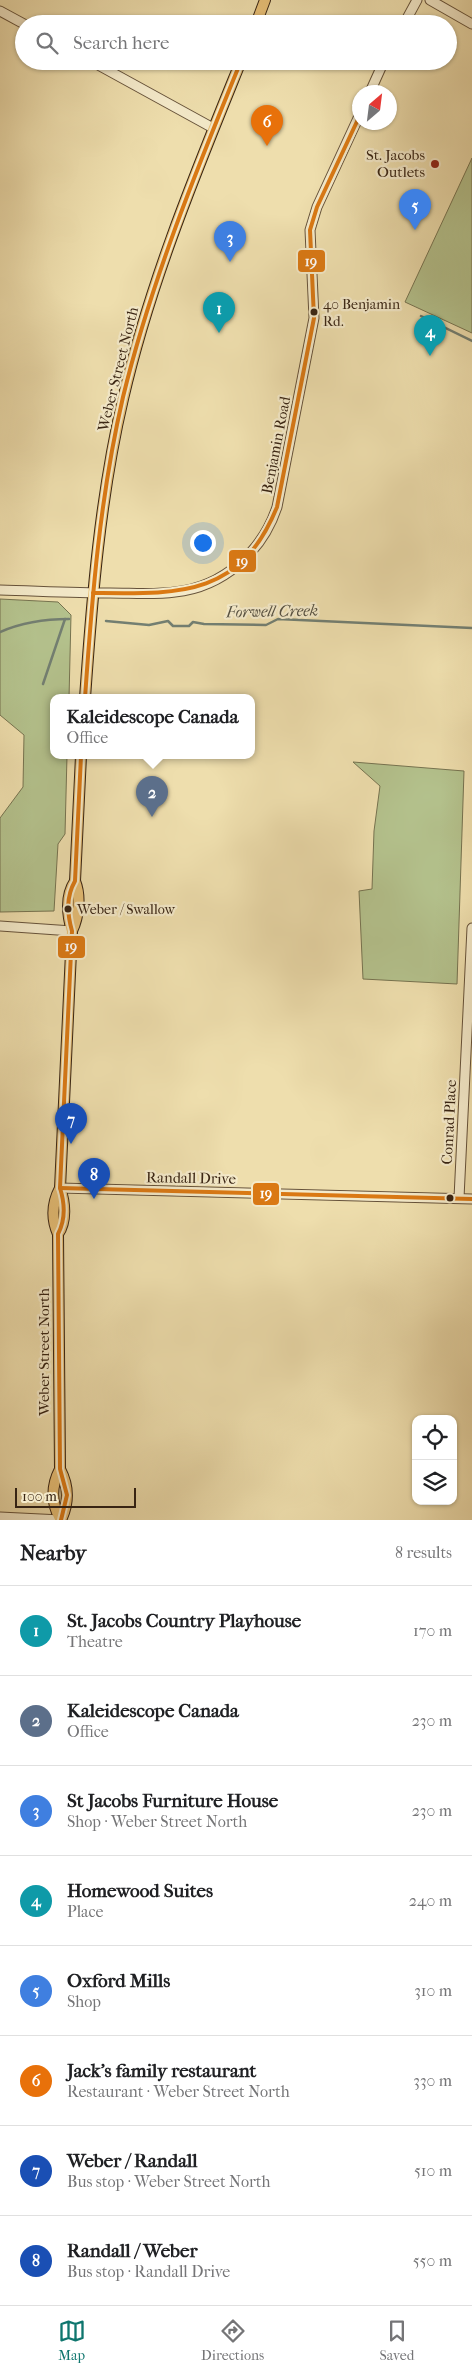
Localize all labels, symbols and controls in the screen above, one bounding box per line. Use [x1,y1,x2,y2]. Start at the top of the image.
search box [15,15,457,70]
icon: search [33,29,61,57]
text: Search here [73,32,169,54]
north arrow [352,85,397,130]
pin: 6 [251,105,283,146]
place label: St. Jacobs Outlets [366,146,425,181]
marker: St. Jacobs Outlets [429,158,441,170]
pin: 5 [399,189,431,230]
pin: 3 [214,221,246,262]
line badge: 19 [297,249,326,273]
text: 19 [305,253,317,270]
pin: 1 [203,292,235,333]
place label: 40 Benjamin Rd. [323,296,400,330]
street label: Weber Street North [94,304,142,434]
marker: 40 Benjamin Rd. [309,307,319,317]
pin: 4 [414,315,446,356]
street label: Benjamin Road [258,394,294,495]
your location [190,530,216,556]
line badge: 19 [228,549,257,573]
text: 19 [236,553,248,570]
water label: Forwell Creek [225,601,318,621]
popup [50,694,255,759]
text: Kaleidescope Canada [67,706,238,728]
text: Office [67,728,108,747]
pin: 2 [136,776,168,817]
place label: Weber / Swallow [76,901,176,918]
marker: Weber / Swallow [63,904,73,914]
line badge: 19 [57,935,86,959]
text: 19 [65,938,77,955]
street label: Conrad Place [438,1078,460,1165]
pin: 7 [55,1103,87,1144]
pin: 8 [78,1158,110,1199]
street label: Randall Drive [146,1168,237,1188]
line badge: 19 [252,1182,280,1206]
text: 19 [260,1185,272,1202]
unlabelled marker [445,1193,455,1203]
street label: Weber Street North [35,1288,53,1417]
map controls [412,1415,457,1505]
button: locate [412,1415,457,1460]
button: layers [412,1460,457,1505]
scale bar [15,1485,136,1508]
text: 100 m [22,1488,57,1505]
text: Nearby [20,1541,86,1565]
text: 8 results [395,1543,452,1562]
text: St. Jacobs Country Playhouse [67,1610,301,1632]
text: 1 [33,1621,39,1640]
text: 170 m [413,1621,452,1640]
text: Theatre [67,1632,123,1651]
text: Kaleidescope Canada [67,1700,239,1722]
text: 2 [32,1711,40,1730]
text: 230 m [412,1711,452,1730]
text: Office [67,1722,109,1741]
text: St Jacobs Furniture House [67,1790,278,1812]
text: 3 [33,1801,39,1820]
text: 230 m [412,1801,452,1820]
text: Shop · Weber Street North [67,1812,247,1831]
text: Homewood Suites [67,1880,213,1902]
text: 4 [31,1891,41,1910]
text: 240 m [409,1891,452,1910]
text: Place [67,1902,103,1921]
text: Oxford Mills [67,1970,170,1992]
text: 5 [33,1981,39,2000]
text: 310 m [414,1981,452,2000]
text: Shop [67,1992,101,2011]
text: Jack's family restaurant [67,2060,256,2082]
text: 6 [32,2071,40,2090]
text: 330 m [413,2071,452,2090]
text: Restaurant · Weber Street North [67,2082,290,2101]
text: Weber / Randall [67,2150,197,2172]
text: 7 [32,2161,40,2180]
text: 510 m [414,2161,452,2180]
text: Bus stop · Weber Street North [67,2172,270,2191]
text: Randall / Weber [67,2240,197,2262]
text: 8 [32,2251,40,2270]
text: 550 m [413,2251,452,2270]
text: Bus stop · Randall Drive [67,2262,230,2281]
tab: Map [58,2317,86,2364]
tab: Directions [201,2317,264,2364]
tab: Saved [380,2317,414,2364]

